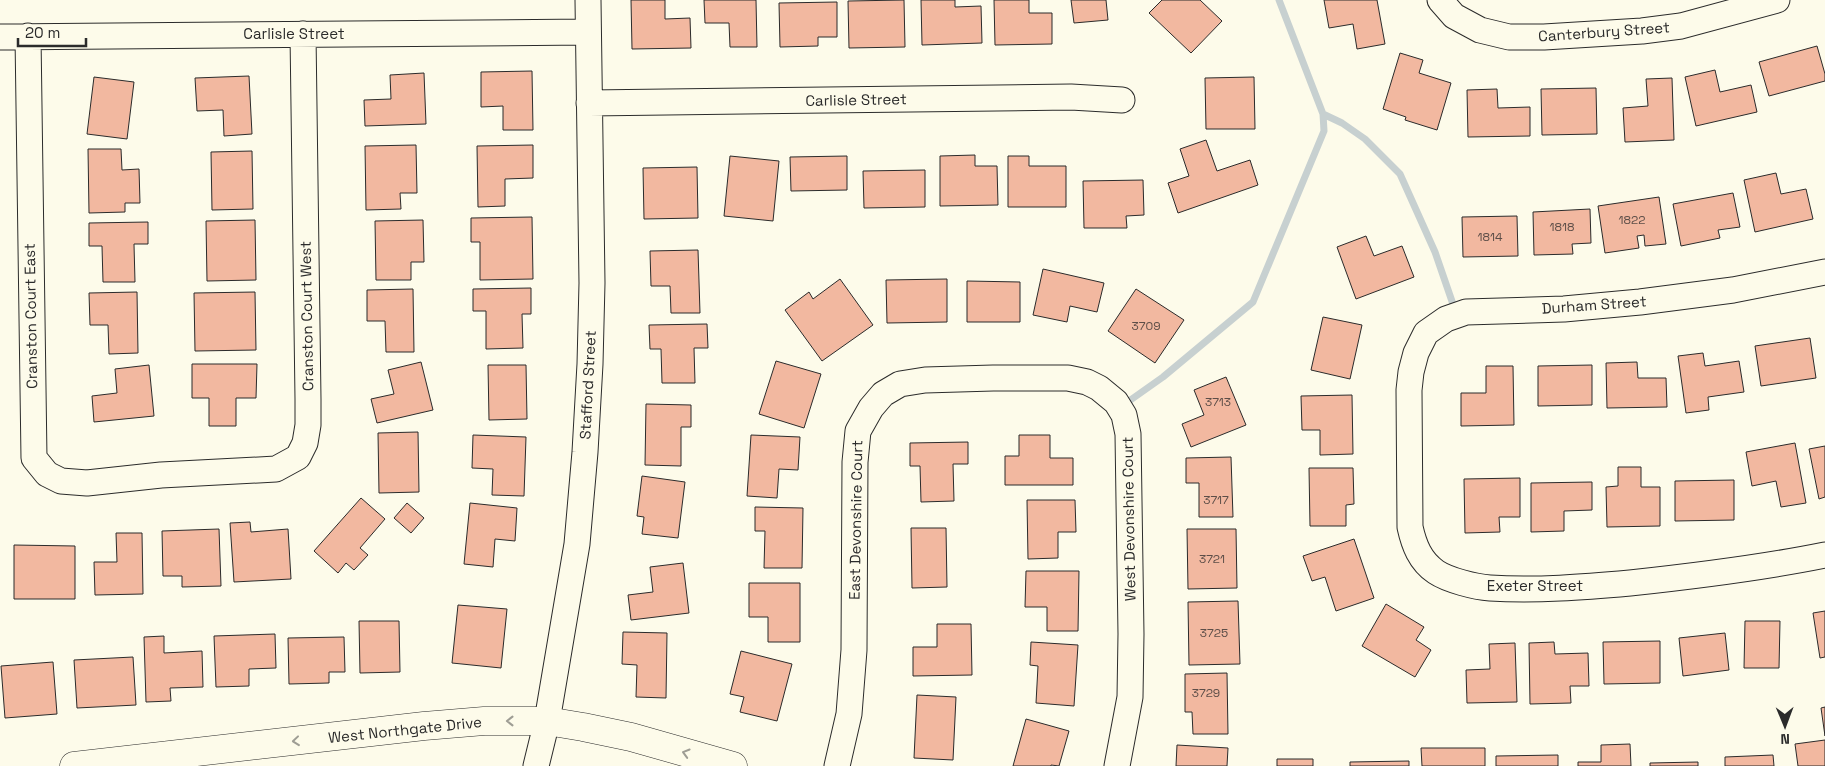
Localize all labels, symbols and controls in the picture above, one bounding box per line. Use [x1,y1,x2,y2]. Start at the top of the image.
scale bar [18,15,85,47]
street label: Canterbury Street [1538,17,1670,46]
text: 20 m [25,23,60,42]
street label: Carlisle Street [243,24,345,43]
street label: Carlisle Street [805,89,907,110]
house number: 1822 [1619,212,1645,228]
house number: 1818 [1550,219,1574,235]
house number: 1814 [1477,229,1503,245]
street label: Cranston Court West [296,241,317,391]
street label: Cranston Court East [20,243,41,389]
street label: Durham Street [1541,291,1647,318]
house number: 3709 [1132,318,1160,334]
street label: Stafford Street [575,330,600,440]
house number: 3713 [1205,394,1231,410]
street label: West Devonshire Court [1118,436,1139,601]
street label: East Devonshire Court [845,440,866,600]
house number: 3717 [1203,492,1229,508]
house number: 3721 [1199,551,1225,567]
street label: Exeter Street [1487,576,1583,595]
house number: 3725 [1200,625,1228,641]
house number: 3729 [1192,685,1220,701]
north arrow [1760,701,1810,751]
street label: West Northgate Drive [327,712,483,747]
one-way arrow [506,716,514,726]
text: N [1780,730,1790,748]
one-way arrow [292,735,300,746]
one-way arrow [683,748,691,758]

